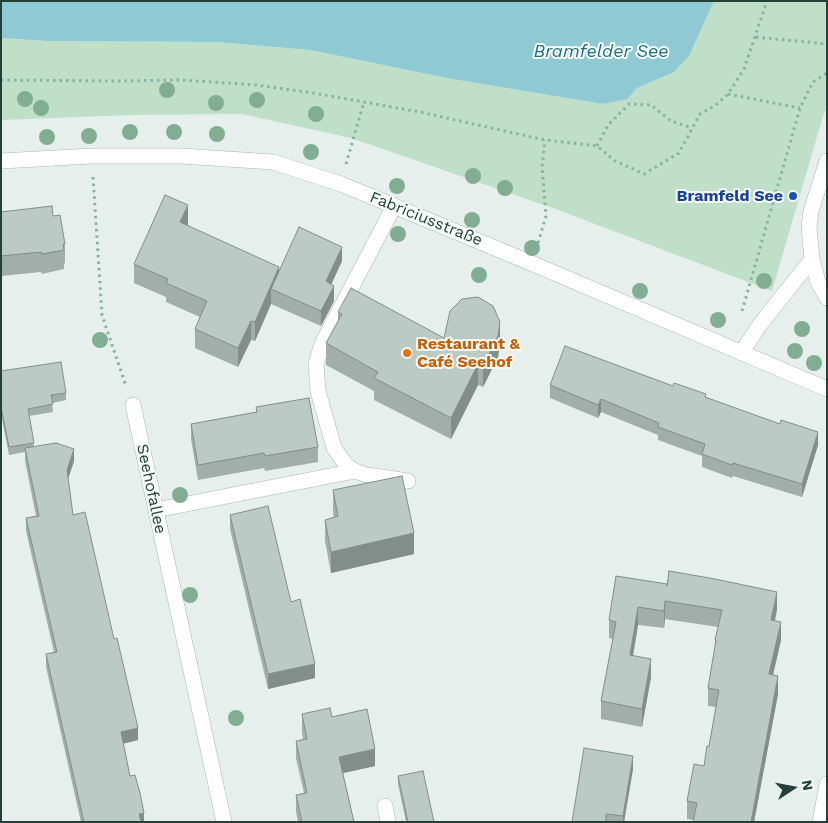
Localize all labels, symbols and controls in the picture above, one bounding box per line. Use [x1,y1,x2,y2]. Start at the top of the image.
water label: Bramfelder See [534,41,668,63]
place label: Bramfeld See [676,186,783,206]
street label: Fabriciusstraße [367,188,485,250]
marker: Bramfeld See [787,190,799,202]
place label: Restaurant & Café Seehof [417,334,520,372]
marker: Restaurant & Café Seehof [401,347,413,359]
street label: Seehofallee [132,442,170,536]
north arrow [768,763,818,813]
text: N [799,779,817,792]

